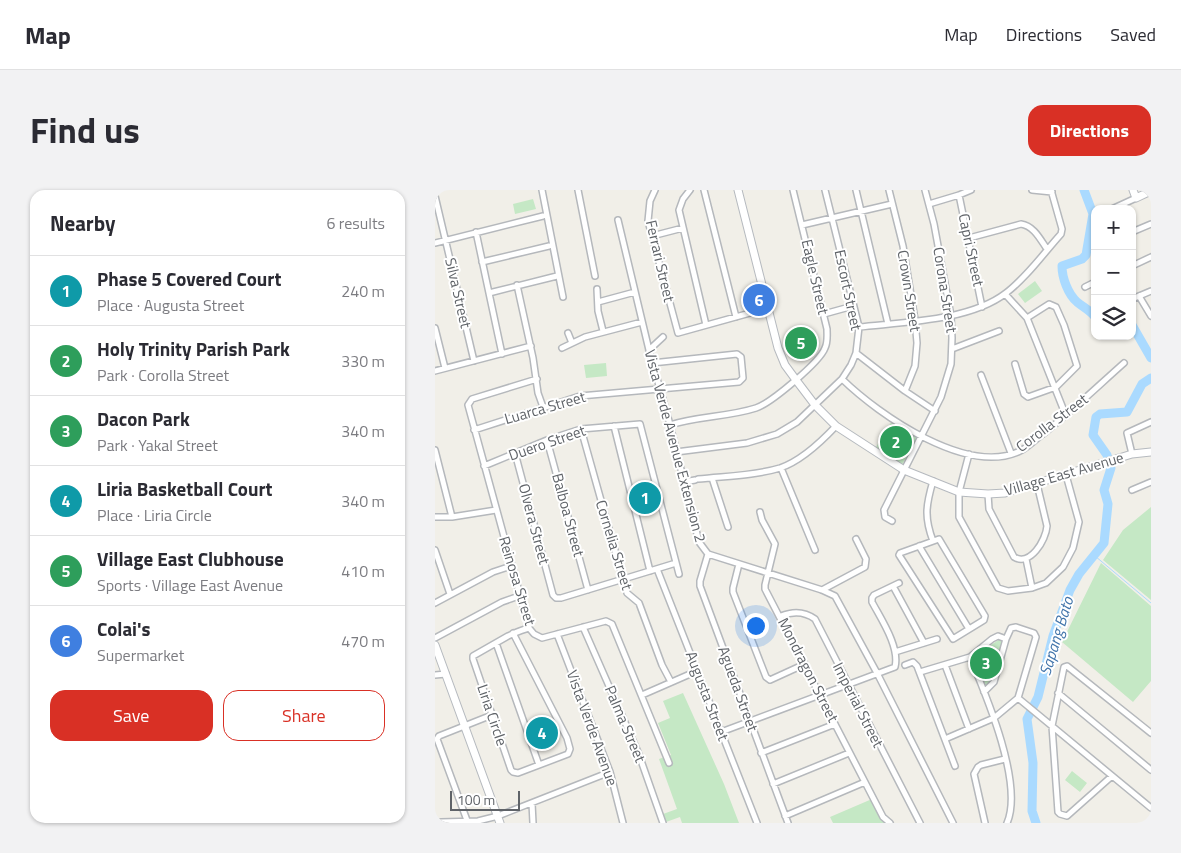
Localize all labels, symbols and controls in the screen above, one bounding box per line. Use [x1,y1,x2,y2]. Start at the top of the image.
text: Map [25,17,71,53]
text: Map [944,21,978,48]
text: Directions [1006,21,1082,48]
text: Saved [1110,21,1156,48]
text: Find us [30,103,140,157]
button: Directions [1028,105,1151,156]
map controls [1091,205,1136,340]
button: + [1091,205,1136,250]
text: Nearby [50,207,115,239]
text: 6 results [326,211,385,235]
street label: Capri Street [953,211,991,289]
street label: Ferrari Street [640,218,681,305]
street label: Eagle Street [796,237,835,317]
street label: Corona Street [927,245,964,335]
street label: Escort Street [829,247,868,333]
street label: Crown Street [892,248,927,334]
button: − [1091,250,1136,295]
street label: Silva Street [439,255,478,331]
text: Phase 5 Covered Court [97,264,281,293]
text: 1 [62,279,70,303]
text: 240 m [341,279,385,303]
pin: 6 [743,281,775,319]
text: Place · Augusta Street [97,293,244,317]
button: layers [1091,295,1136,340]
pin: 5 [785,324,817,362]
text: Holy Trinity Parish Park [97,334,290,363]
street label: Vista Verde Avenue Extension 2 [639,347,712,545]
text: 2 [62,349,70,373]
text: 330 m [341,349,385,373]
text: Park · Corolla Street [97,363,229,387]
street label: Luarca Street [501,385,589,430]
street label: Corolla Street [1011,387,1093,457]
text: Dacon Park [97,404,190,433]
street label: Duero Street [505,418,589,466]
text: 3 [62,419,70,443]
text: 340 m [341,419,385,443]
pin: 2 [880,423,912,461]
text: Park · Yakal Street [97,433,218,457]
street label: Village East Avenue [1001,445,1126,502]
street label: Balboa Street [546,471,591,560]
text: Liria Basketball Court [97,474,272,503]
pin: 1 [629,479,661,517]
street label: Olvera Street [513,481,556,567]
text: 4 [62,489,70,513]
text: 340 m [341,489,385,513]
street label: Cornelia Street [590,497,639,593]
text: Place · Liria Circle [97,503,212,527]
street label: Reinosa Street [493,533,542,629]
text: Village East Clubhouse [97,544,284,573]
text: 5 [62,559,70,583]
text: 410 m [341,559,385,583]
text: Sports · Village East Avenue [97,573,283,597]
water label: Sapang Bato [1033,593,1080,678]
your location [743,613,769,639]
street label: Mondragon Street [772,613,845,727]
text: Colai's [97,614,151,643]
text: 6 [62,629,70,653]
text: 470 m [341,629,385,653]
text: Supermarket [97,643,184,667]
street label: Agueda Street [712,643,765,735]
pin: 3 [970,644,1002,682]
street label: Augusta Street [680,648,735,745]
street label: Imperial Street [827,658,890,752]
street label: Vista Verde Avenue [561,667,624,789]
street label: Liria Circle [471,681,514,749]
street label: Palma Street [599,682,652,767]
button: Save [50,690,213,741]
button: Share [223,690,385,741]
pin: 4 [526,714,558,752]
scale bar [450,788,520,811]
text: 100 m [457,789,495,810]

